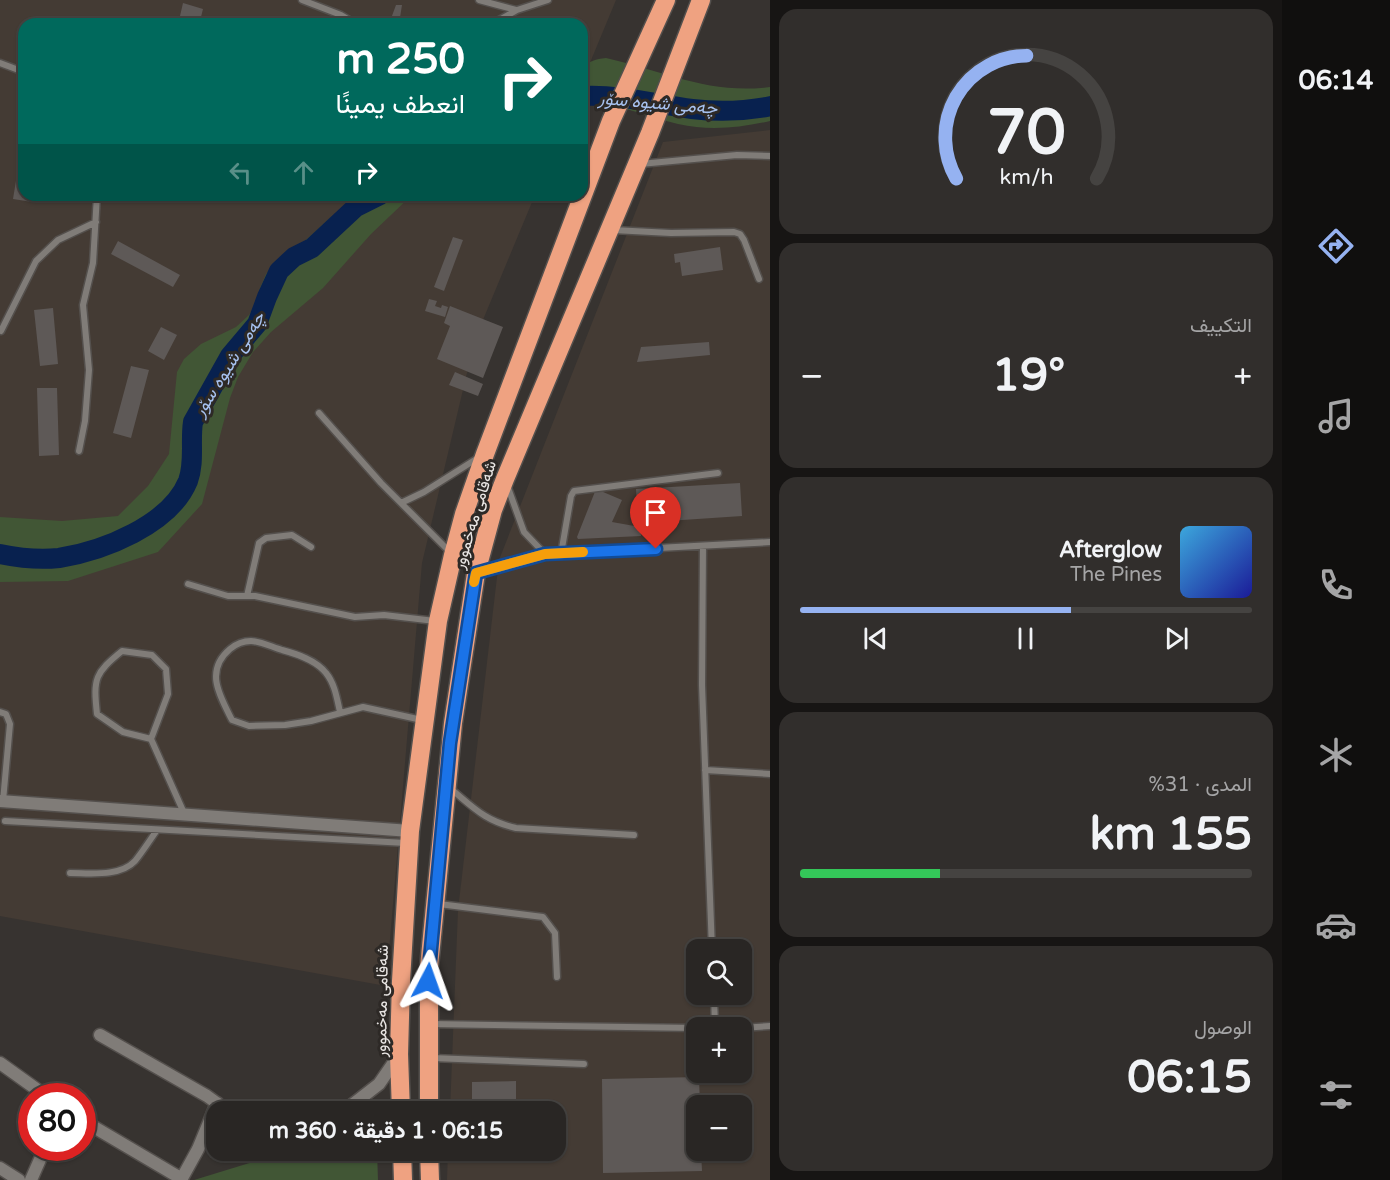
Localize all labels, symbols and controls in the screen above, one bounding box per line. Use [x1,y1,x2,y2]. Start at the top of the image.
text: 250 m [336,34,465,85]
icon: right [486,42,564,120]
text: 06:14 [1299,64,1373,97]
water label: چەمی شیوە سۆر [597,87,719,120]
text: انعطف يمينًا [335,88,465,121]
text: 70 [987,96,1065,171]
icon: left [224,156,257,189]
icon: ahead [287,156,320,189]
icon: right [350,156,383,189]
text: km/h [999,164,1053,190]
icon: directions [1315,225,1357,267]
water label: چەمی شیوە سۆر [188,307,271,422]
text: التكييف [1190,314,1252,338]
text: 19° [992,349,1065,403]
text: − [800,357,824,396]
text: + [1233,357,1252,396]
icon: music [1315,395,1357,437]
street label: شەقامی مەخموور [449,458,501,573]
pin [630,487,681,549]
icon: arrive [639,496,672,529]
text: Afterglow [1059,537,1162,563]
text: The Pines [1070,563,1162,587]
icon: phone [1315,564,1357,606]
icon: previous [859,622,892,655]
icon: pause [1009,622,1042,655]
icon: next [1160,622,1193,655]
icon: climate [1315,734,1357,776]
text: المدى · 31% [1148,773,1252,797]
text: 155 km [1090,808,1252,862]
icon: car [1315,904,1357,946]
map controls [686,939,752,1161]
button: search [686,939,752,1005]
street label: شەقامی مەخموور [371,945,393,1058]
position arrow [396,949,460,1013]
text: الوصول [1194,1016,1252,1040]
button: + [686,1017,752,1083]
text: 06:15 [1127,1051,1252,1105]
icon: filters [1315,1074,1357,1116]
speed limit sign: 80 [18,1083,96,1161]
button: − [686,1095,752,1161]
text: 06:15 · 1 دقيقة · 360 m [269,1118,503,1144]

